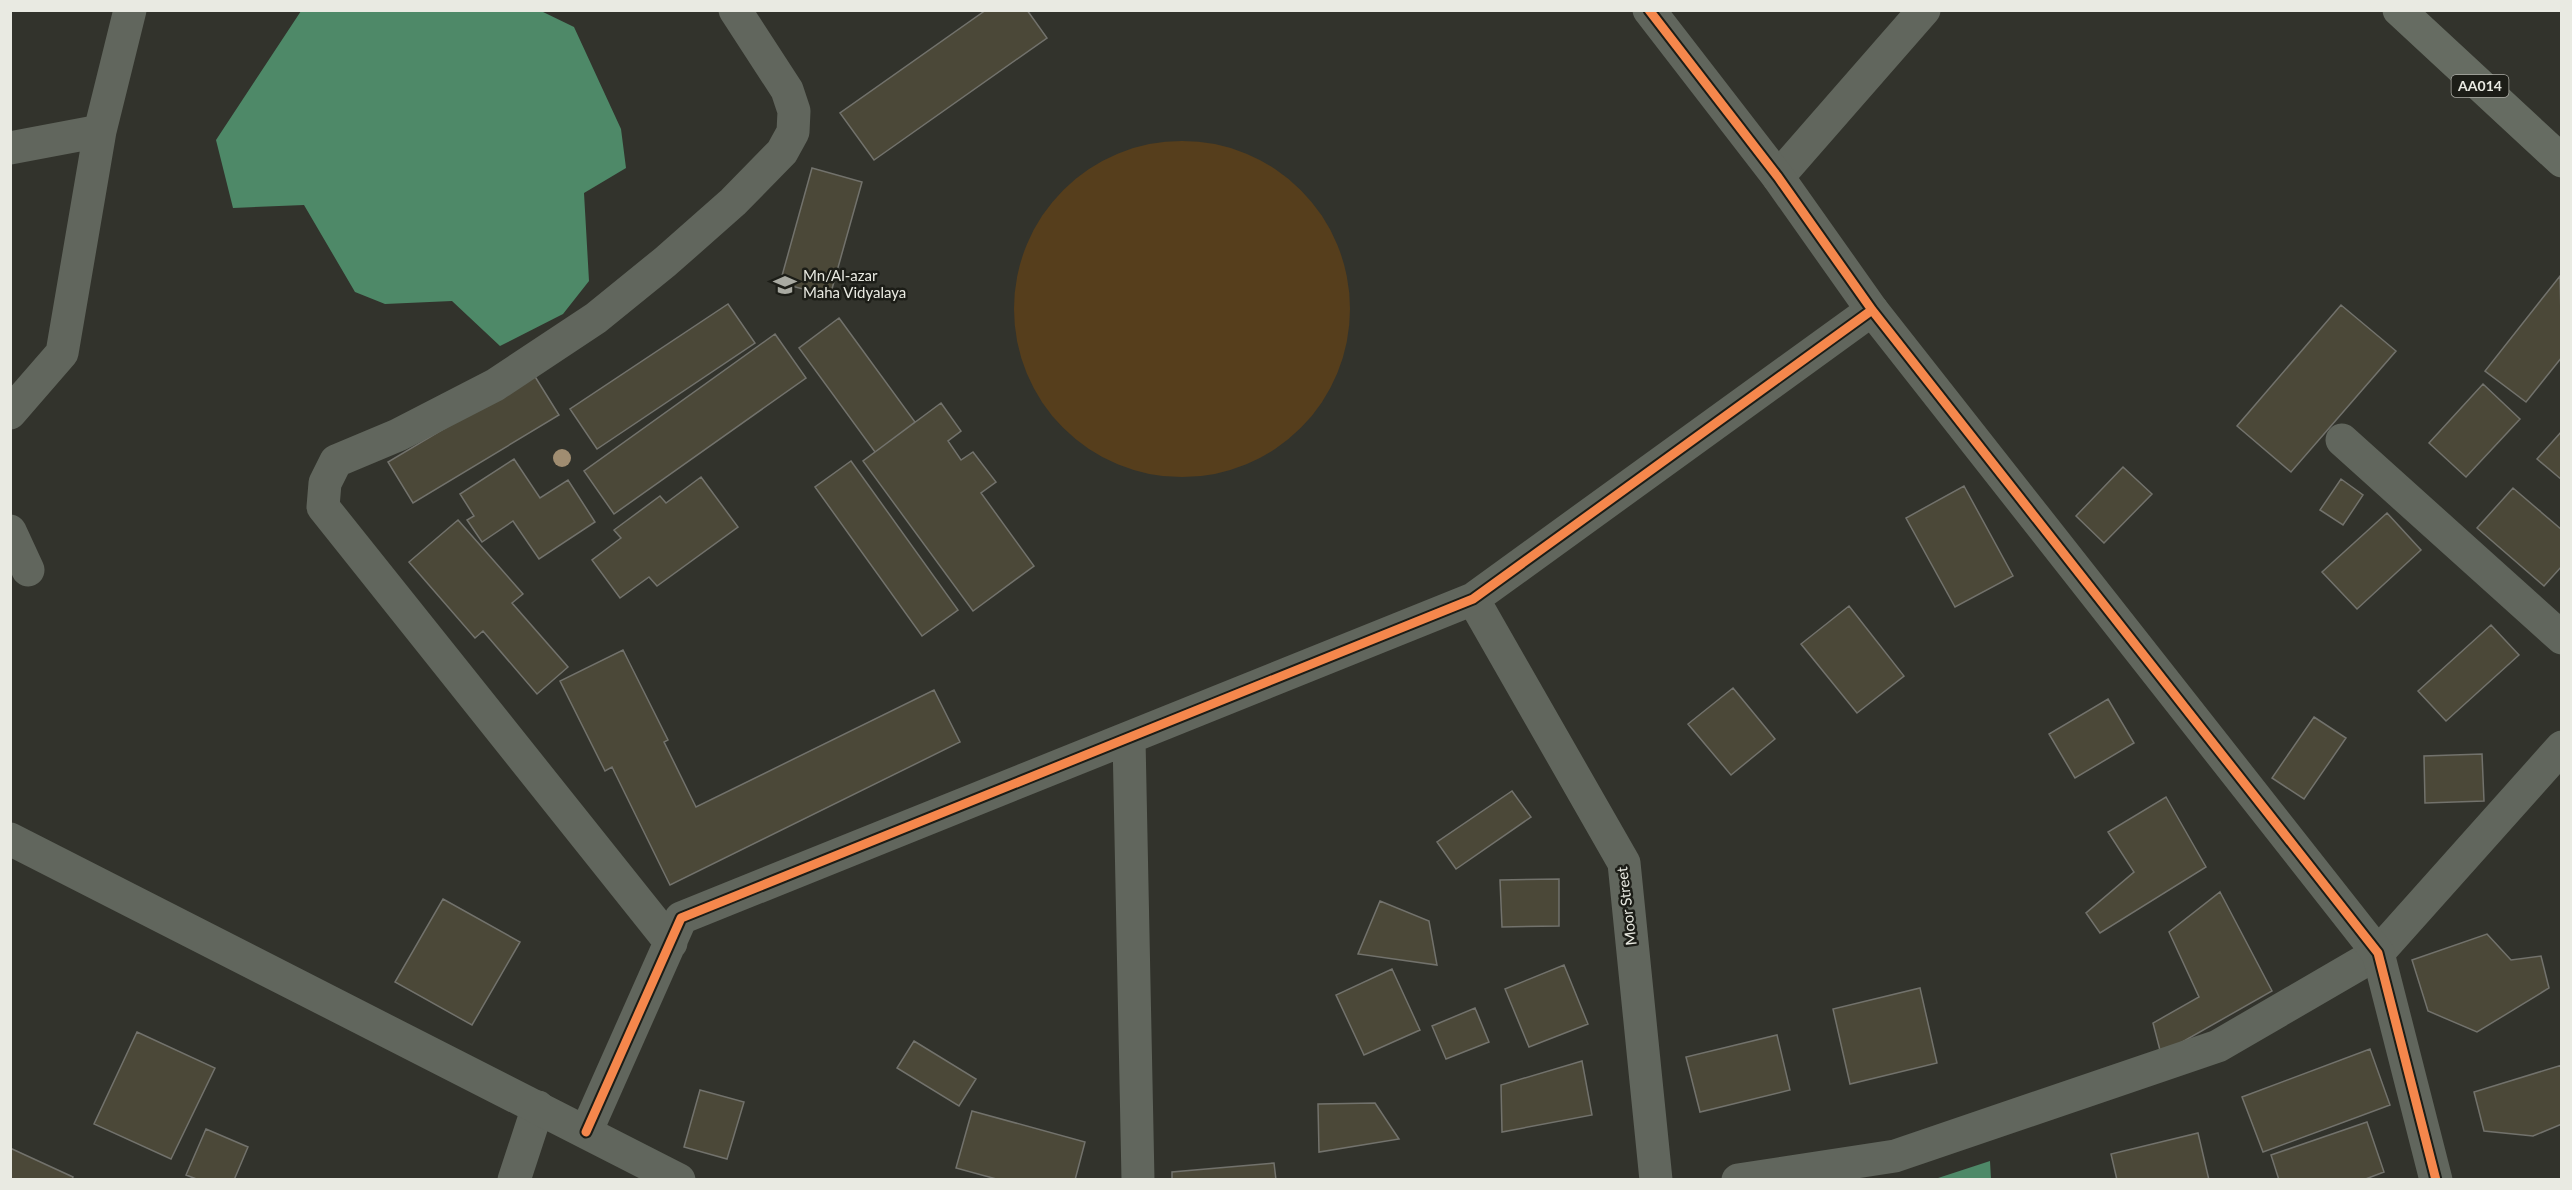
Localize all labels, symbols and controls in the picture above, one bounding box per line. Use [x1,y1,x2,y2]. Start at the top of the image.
road number: AA014 [2452,75,2508,97]
place label: Mn/Al-azar Maha Vidyalaya [803,266,906,301]
school or university icon: Mn/Al-azar Maha Vidyalaya [772,272,798,298]
street label: Moor Street [1612,865,1640,947]

